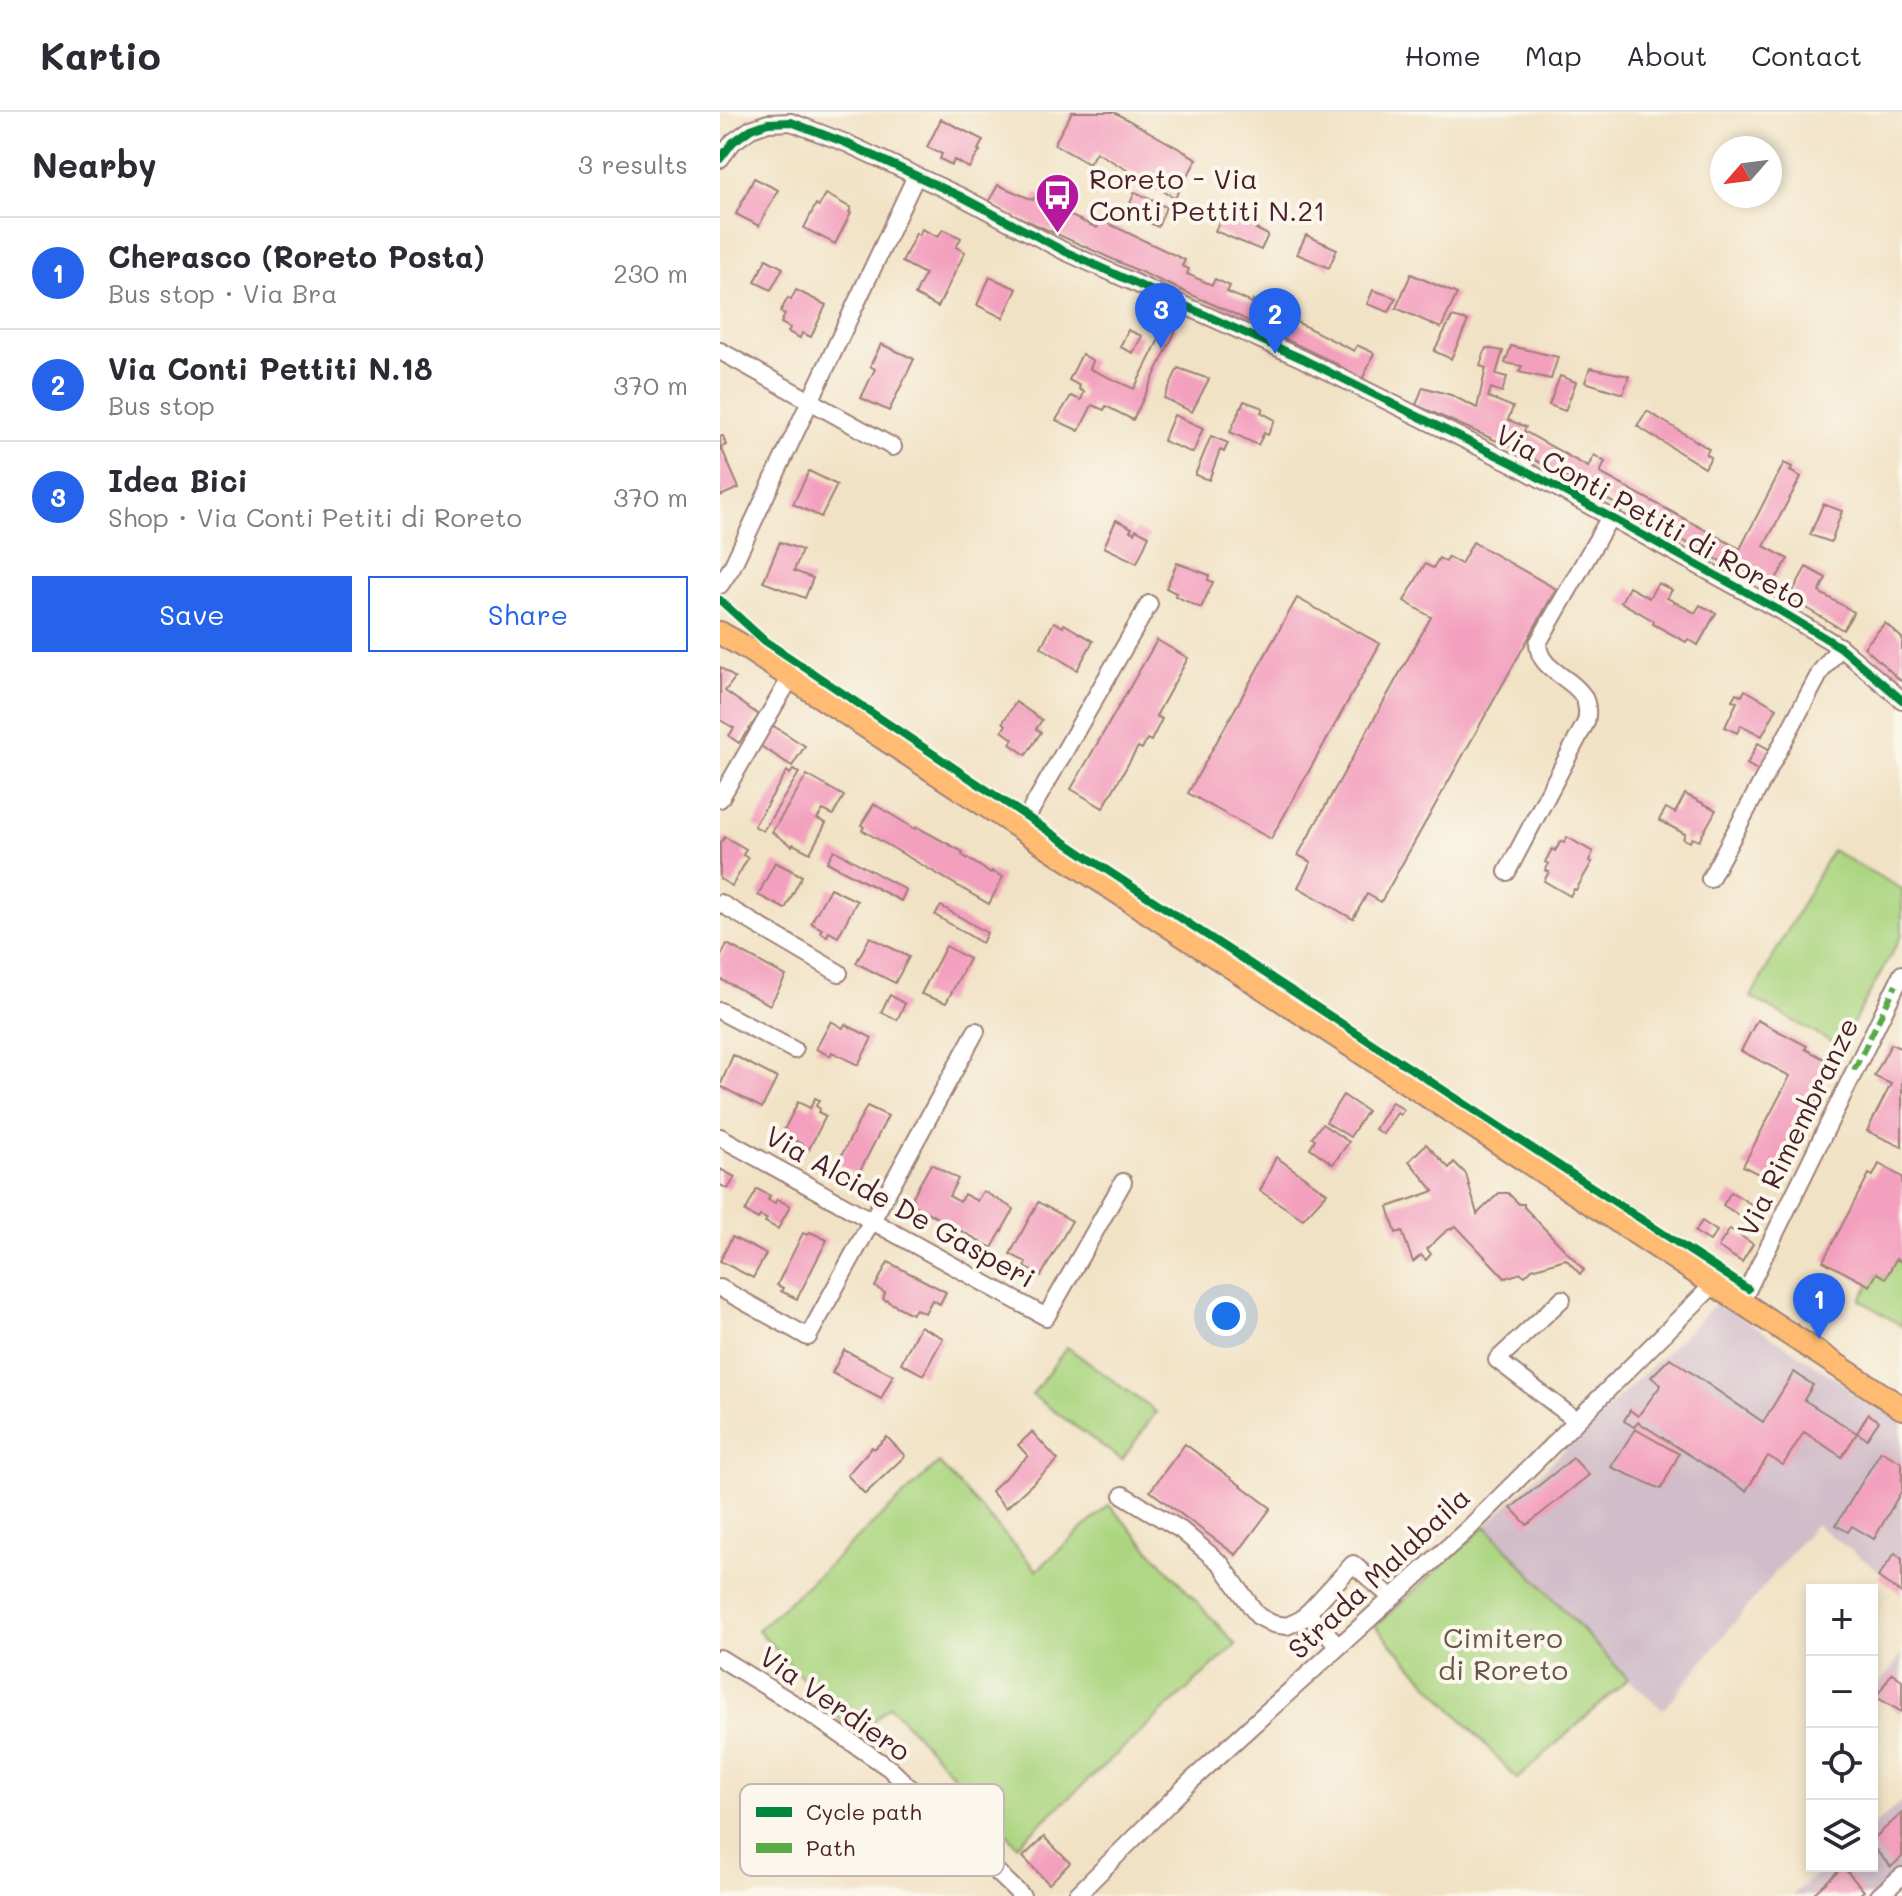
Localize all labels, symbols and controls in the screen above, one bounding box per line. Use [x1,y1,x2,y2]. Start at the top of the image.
text: Kartio [40,30,161,80]
text: Home [1405,37,1481,73]
text: Map [1525,37,1582,73]
text: About [1626,37,1707,73]
text: Contact [1751,37,1862,73]
north arrow [1710,136,1782,208]
text: Nearby [32,142,157,187]
text: 3 results [578,147,688,181]
place label: Roreto - Via Conti Pettiti N.21 [1089,160,1326,228]
bus stop icon: Roreto - Via Conti Pettiti N.21 [1034,171,1082,234]
text: Cherasco (Roreto Posta) [108,236,485,276]
text: 1 [52,256,64,290]
text: 230 m [613,256,688,290]
text: Bus stop · Via Bra [108,276,337,310]
pin: 3 [1135,283,1187,349]
pin: 2 [1249,288,1301,354]
text: Via Conti Pettiti N.18 [108,348,432,388]
text: 2 [51,368,65,402]
text: 370 m [613,368,688,402]
text: Bus stop [108,388,215,422]
street label: Via Conti Petiti di Roreto [1490,415,1813,617]
text: Idea Bici [108,460,248,500]
text: 3 [50,480,66,514]
text: 370 m [613,480,688,514]
text: Shop · Via Conti Petiti di Roreto [108,500,522,534]
button: Save [32,576,352,652]
button: Share [368,576,688,652]
street label: Via Rimembranze [1728,1011,1866,1242]
street label: Via Alcide De Gasperi [759,1117,1042,1295]
pin: 1 [1793,1273,1845,1339]
your location [1206,1296,1246,1336]
street label: Strada Malabaila [1280,1479,1477,1666]
map controls [1806,1584,1878,1872]
button: + [1806,1584,1878,1656]
park label: Cimitero di Roreto [1438,1619,1568,1687]
street label: Via Verdiero [753,1638,918,1769]
button: − [1806,1656,1878,1728]
button: locate [1806,1728,1878,1800]
legend [740,1784,1004,1876]
text: Cycle path [806,1797,922,1826]
button: layers [1806,1800,1878,1872]
text: Path [806,1833,855,1862]

